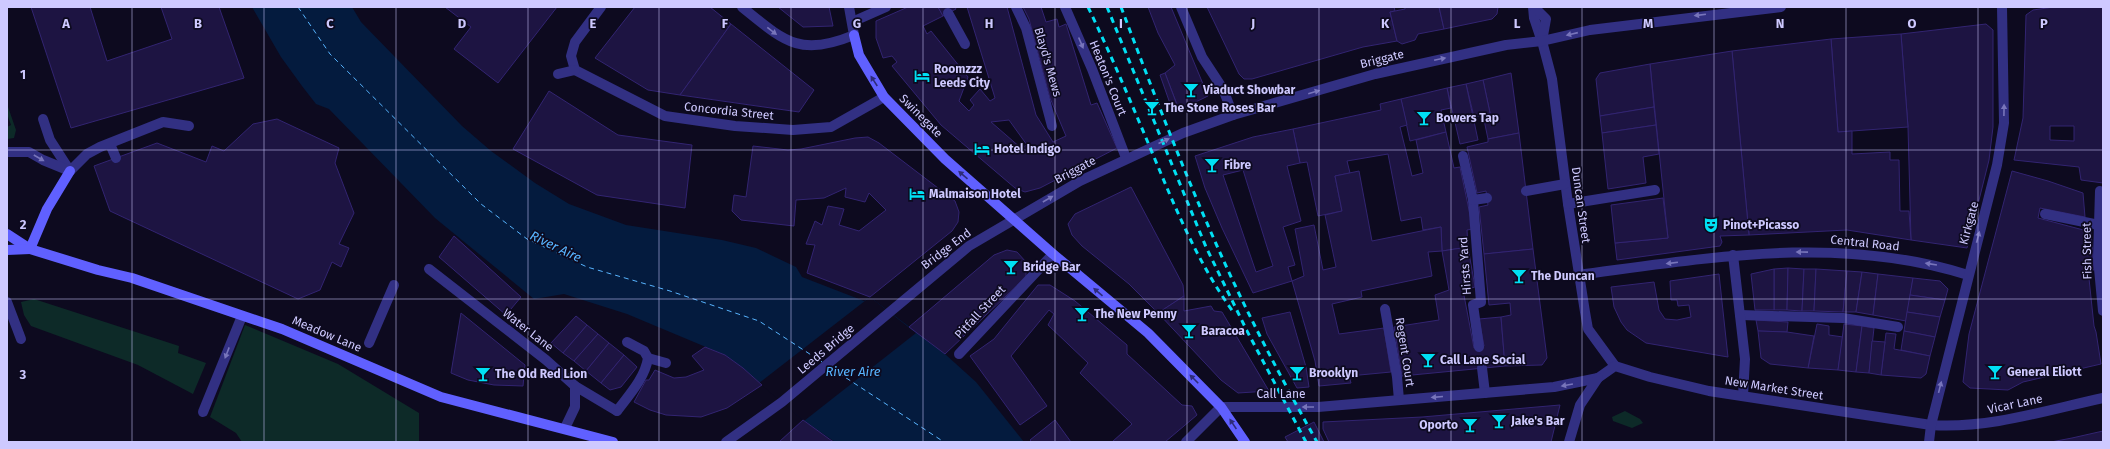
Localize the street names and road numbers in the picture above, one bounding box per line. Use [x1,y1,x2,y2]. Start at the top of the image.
street label: Blayd's Mews [1031,26,1065,99]
street label: Heaton's Court [1087,38,1130,118]
street label: Briggate [1359,47,1405,71]
street label: Swinegate [896,91,946,141]
street label: Concordia Street [683,99,775,123]
street label: Briggate [1052,153,1098,187]
street label: Duncan Street [1569,166,1593,245]
street label: Kirkgate [1956,200,1982,246]
street label: Fish Street [2079,222,2094,280]
street label: Bridge End [918,226,974,272]
street label: Central Road [1830,232,1900,254]
street label: Hirsts Yard [1456,236,1474,296]
street label: Pitfall Street [952,282,1009,342]
street label: Water Lane [500,306,556,354]
street label: Meadow Lane [290,313,364,355]
street label: Regent Court [1393,316,1418,388]
street label: Leeds Bridge [795,321,857,377]
street label: New Market Street [1724,373,1825,403]
street label: Call Lane [1256,387,1306,401]
street label: Vicar Lane [1986,391,2044,417]

